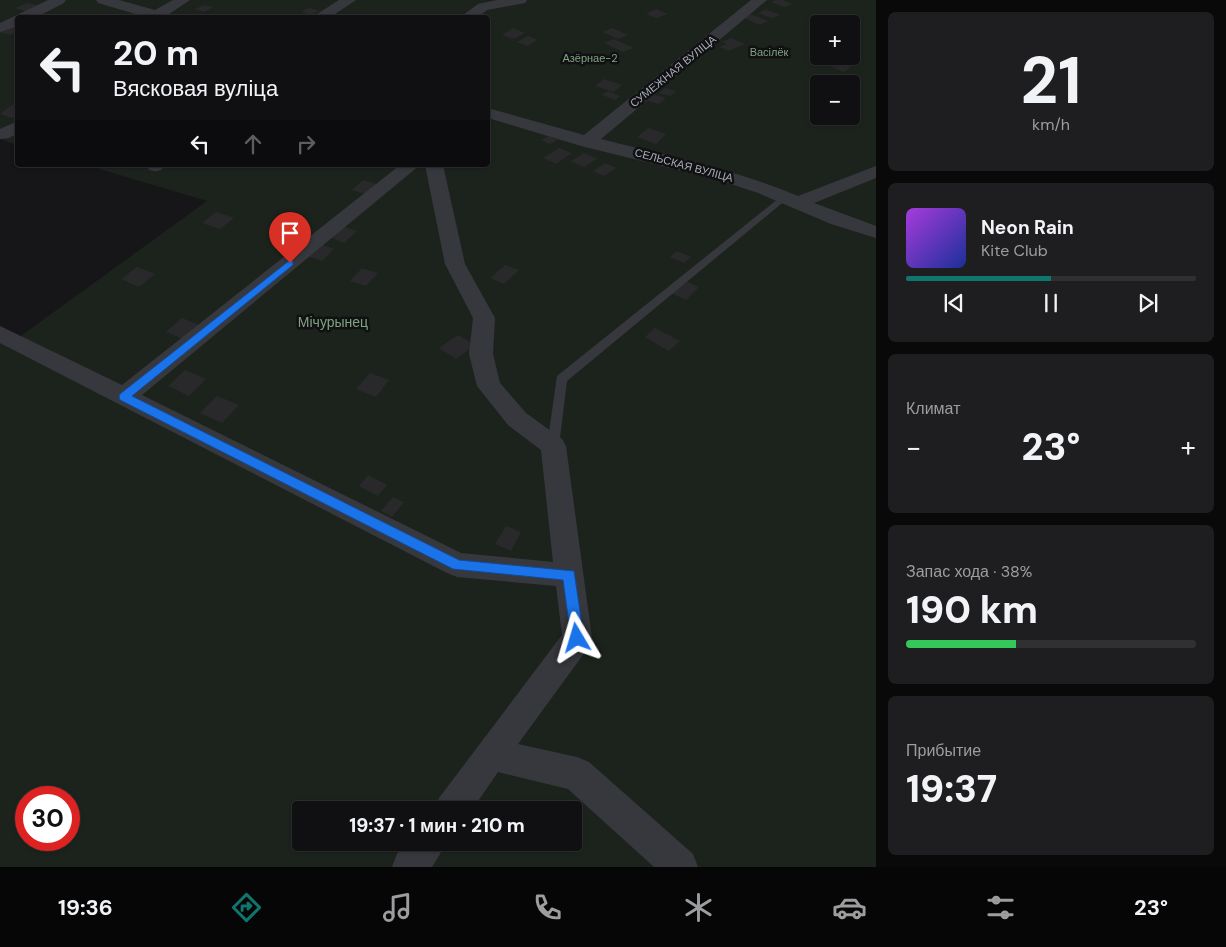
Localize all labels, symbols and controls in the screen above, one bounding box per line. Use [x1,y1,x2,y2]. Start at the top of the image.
map controls [810,15,860,125]
button: + [810,15,860,65]
text: 20 m [113,30,199,76]
street label: СУМЕЖНАЯ ВУЛІЦА [627,32,719,110]
icon: left [30,35,95,100]
text: 21 [1020,39,1082,123]
park label: Васілёк [750,45,789,59]
park label: Азёрнае-2 [562,51,618,65]
text: Вясковая вуліца [113,74,278,103]
button: − [810,75,860,125]
text: km/h [1032,114,1070,135]
icon: left [186,130,214,158]
icon: ahead [239,130,267,158]
icon: right [292,130,320,158]
street label: СЕЛЬСКАЯ ВУЛІЦА [633,145,735,185]
pin [269,212,311,263]
text: Neon Rain [981,215,1074,240]
icon: arrive [276,219,304,247]
text: Kite Club [981,240,1048,261]
icon: previous [940,289,968,317]
icon: pause [1037,289,1065,317]
icon: next [1134,289,1162,317]
park label: Мічурынец [298,313,368,331]
text: Климат [906,398,960,419]
text: 23° [1022,422,1080,472]
text: − [906,429,921,466]
text: + [1181,429,1196,466]
text: Запас хода · 38% [906,561,1032,582]
text: 190 km [906,585,1038,635]
position arrow [550,611,602,663]
text: Прибытие [906,740,981,761]
text: 19:37 [906,764,997,814]
speed limit sign: 30 [15,786,80,851]
text: 19:37 · 1 мин · 210 m [349,813,525,838]
icon: directions [229,890,264,925]
icon: music [380,890,415,925]
icon: phone [530,890,565,925]
icon: climate [681,890,716,925]
icon: car [832,890,867,925]
icon: filters [983,890,1018,925]
text: 19:36 [58,893,113,922]
text: 23° [1134,893,1168,922]

